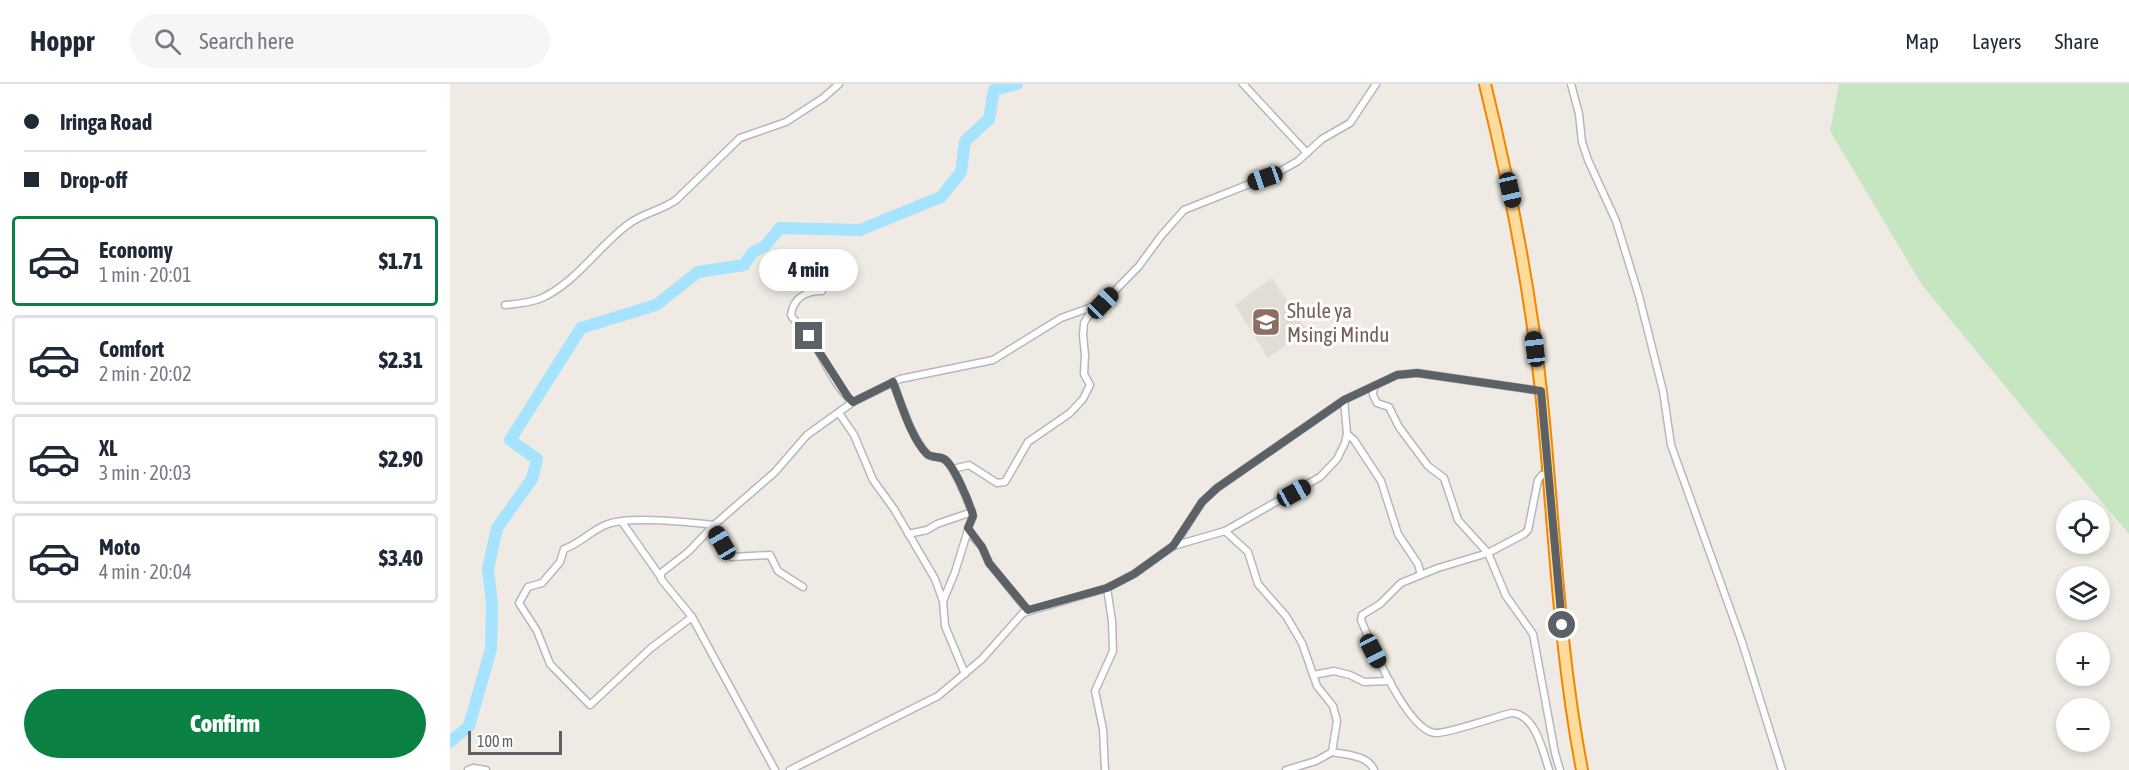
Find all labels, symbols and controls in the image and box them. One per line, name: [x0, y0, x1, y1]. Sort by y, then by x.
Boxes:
search box: [130, 14, 550, 68]
text: Hoppr: [30, 25, 94, 57]
icon: search: [151, 25, 184, 58]
text: Search here: [199, 28, 294, 54]
text: Map: [1905, 29, 1939, 53]
text: Layers: [1972, 29, 2022, 53]
text: Share: [2055, 29, 2099, 53]
text: Iringa Road: [60, 109, 152, 135]
car: [1245, 164, 1285, 192]
text: Drop-off: [60, 167, 127, 193]
car: [1497, 170, 1523, 210]
icon: car: [27, 234, 81, 288]
text: Economy: [99, 237, 173, 263]
text: $1.71: [379, 248, 423, 274]
callout: 4 min: [760, 249, 859, 291]
text: 4 min: [788, 258, 829, 281]
text: 1 min · 20:01: [99, 263, 192, 286]
car: [1084, 284, 1122, 322]
place label: Shule ya Msingi Mindu: [1287, 298, 1389, 346]
school or university icon: Shule ya Msingi Mindu: [1250, 306, 1282, 338]
route end: [795, 322, 822, 349]
car: [1524, 330, 1546, 368]
icon: car: [27, 333, 81, 387]
text: Comfort: [99, 336, 164, 362]
text: $2.31: [379, 347, 423, 373]
text: 2 min · 20:02: [99, 362, 192, 385]
icon: car: [27, 432, 81, 486]
text: XL: [99, 435, 117, 461]
text: $2.90: [379, 446, 423, 472]
text: 3 min · 20:03: [99, 461, 192, 484]
car: [1274, 476, 1314, 510]
map controls: [2056, 500, 2110, 752]
button: locate: [2056, 500, 2110, 554]
car: [705, 523, 739, 563]
icon: car: [27, 531, 81, 585]
text: Moto: [99, 534, 141, 560]
text: $3.40: [379, 545, 423, 571]
text: 4 min · 20:04: [99, 560, 192, 583]
button: layers: [2056, 566, 2110, 620]
route start: [1548, 611, 1575, 638]
car: [1357, 631, 1389, 671]
button: +: [2056, 632, 2110, 686]
button: Confirm: [24, 689, 426, 758]
button: −: [2056, 698, 2110, 752]
scale bar: [468, 728, 562, 756]
text: 100 m: [477, 732, 513, 750]

